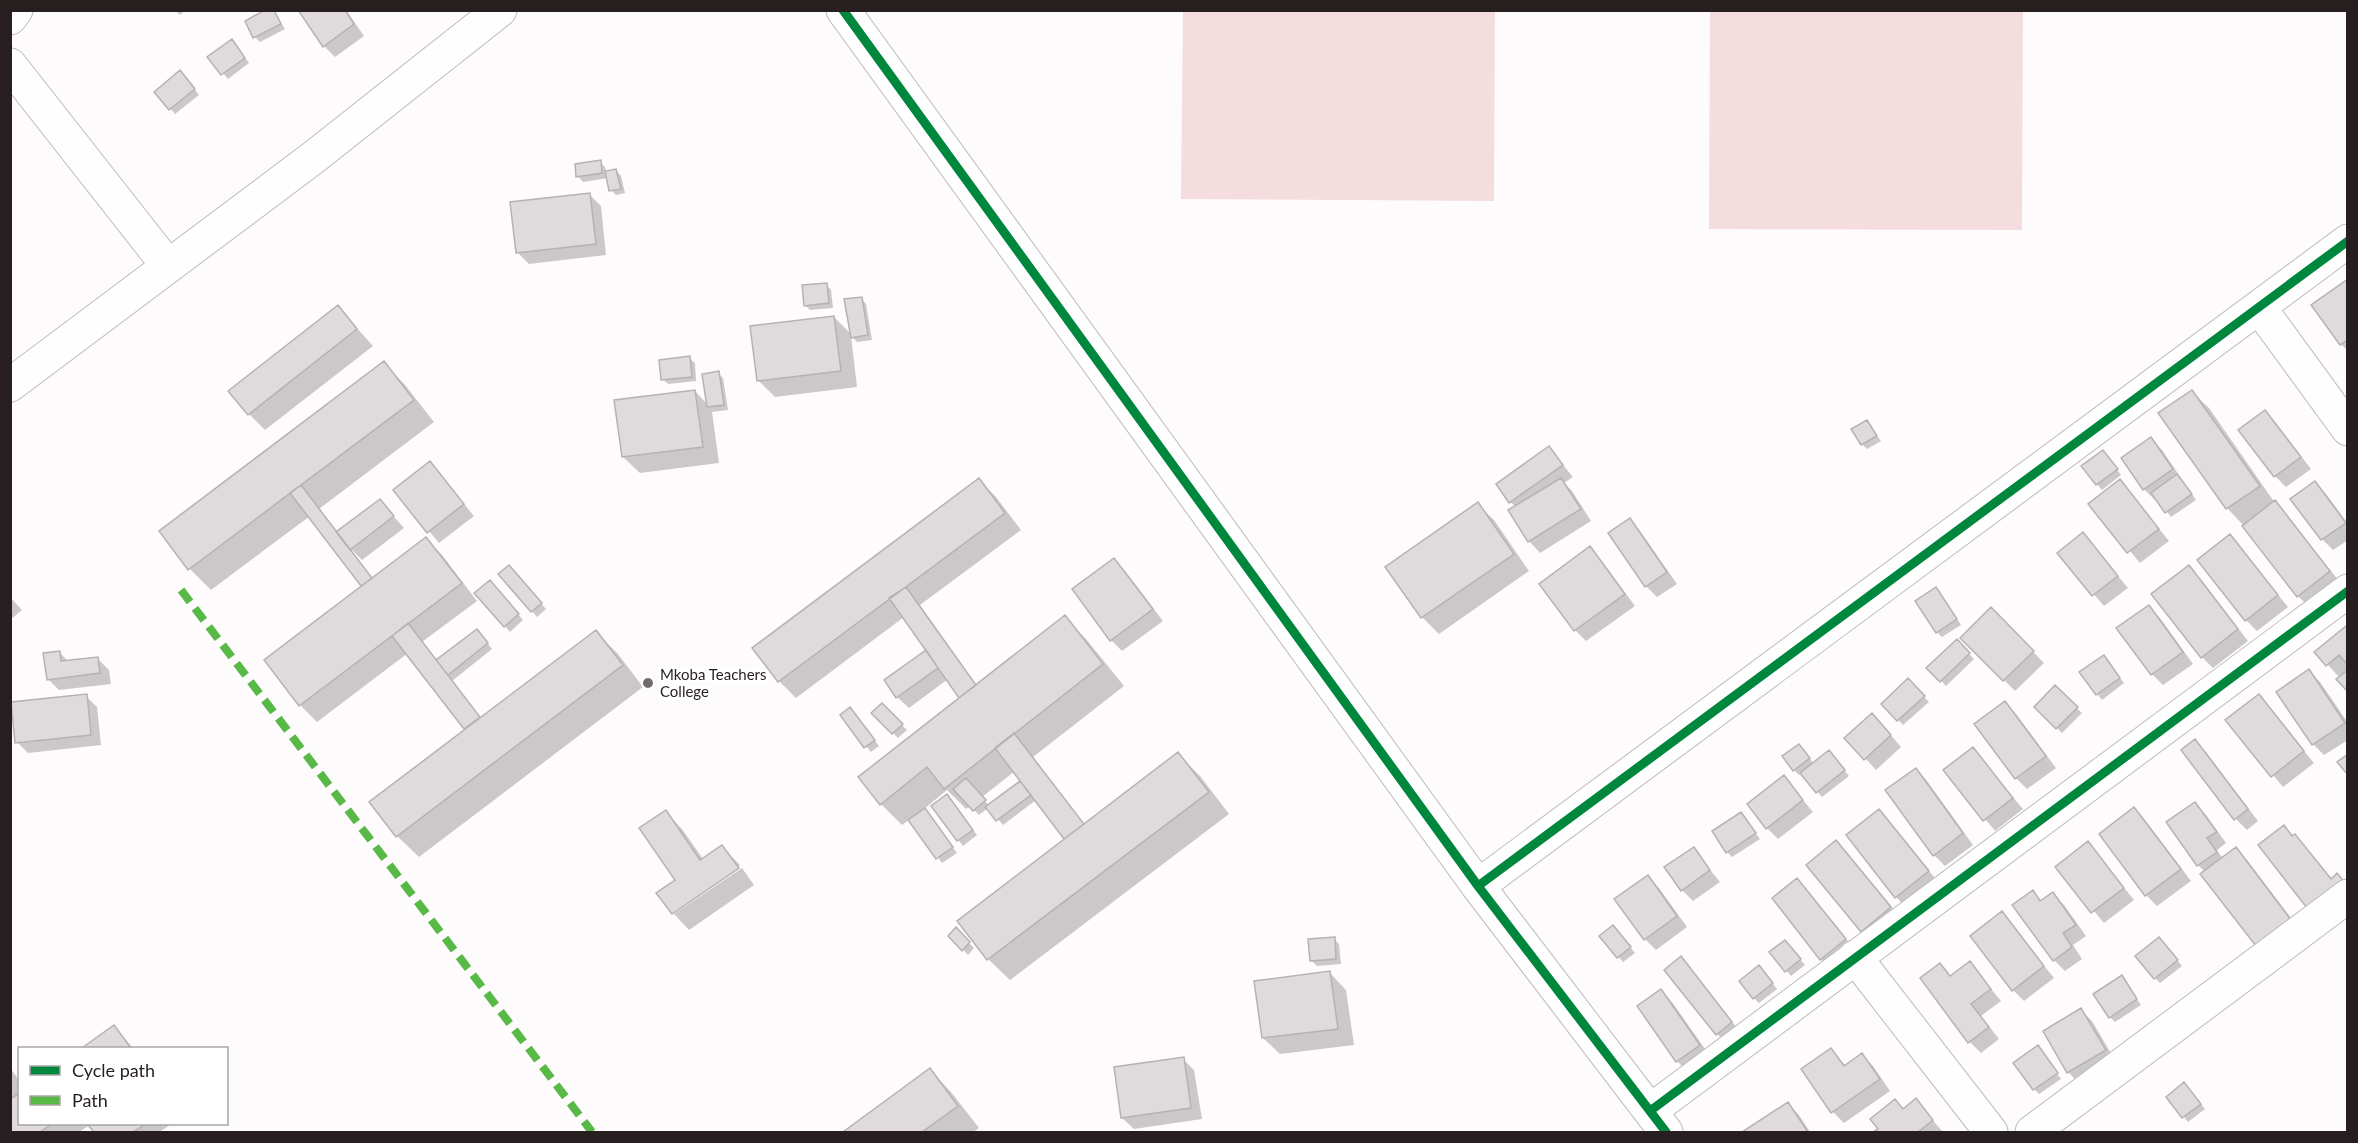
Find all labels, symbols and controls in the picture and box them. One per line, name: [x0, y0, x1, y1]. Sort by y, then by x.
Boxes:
place label: Mkoba Teachers College: [660, 665, 767, 700]
marker: Mkoba Teachers College: [641, 676, 655, 690]
legend: [18, 1047, 228, 1125]
text: Cycle path: [72, 1059, 155, 1081]
text: Path: [72, 1089, 108, 1111]

